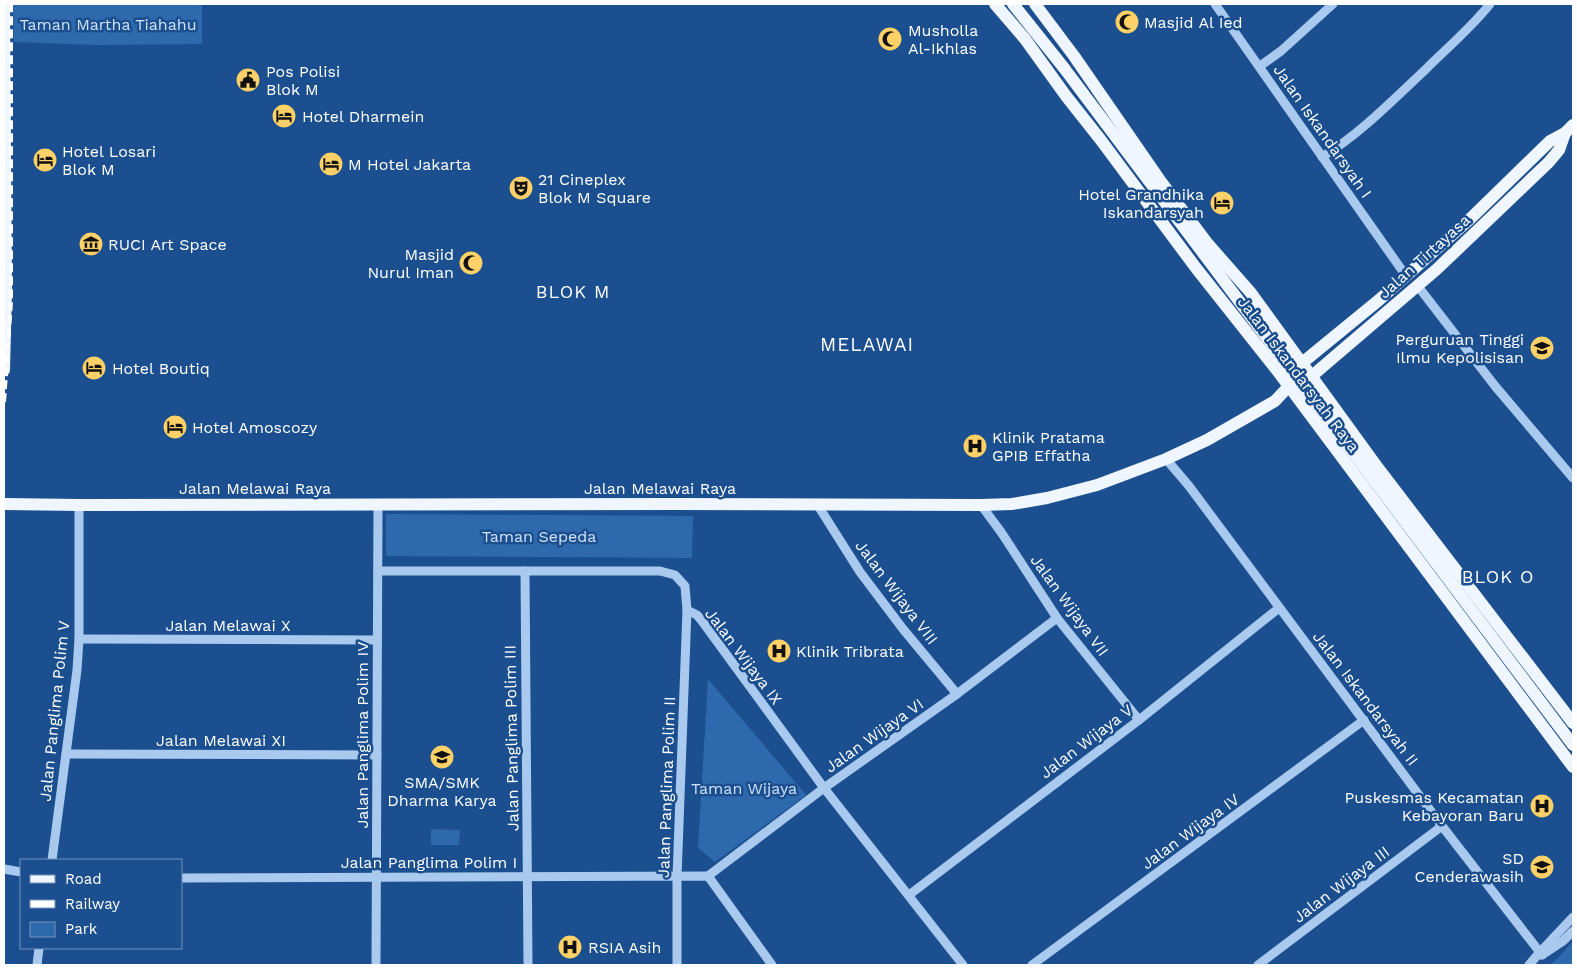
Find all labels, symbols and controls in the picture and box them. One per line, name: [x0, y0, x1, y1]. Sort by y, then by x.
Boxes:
mosque icon: Masjid Al Ied: [1114, 9, 1140, 35]
place label: Masjid Al Ied: [1144, 13, 1243, 32]
park label: Taman Martha Tiahahu: [19, 15, 197, 34]
place label: Musholla Al-Ikhlas: [908, 21, 978, 58]
mosque icon: Musholla Al-Ikhlas: [877, 26, 903, 52]
street label: Jalan Iskandarsyah I: [1269, 61, 1376, 202]
place label: Pos Polisi Blok M: [266, 62, 340, 99]
public building icon: Pos Polisi Blok M: [235, 67, 261, 93]
hotel icon: Hotel Dharmein: [271, 103, 297, 129]
place label: Hotel Dharmein: [302, 107, 424, 126]
place label: Hotel Losari Blok M: [62, 142, 156, 179]
hotel icon: Hotel Losari Blok M: [32, 147, 58, 173]
hotel icon: M Hotel Jakarta: [318, 151, 344, 177]
place label: M Hotel Jakarta: [348, 155, 471, 174]
place label: 21 Cineplex Blok M Square: [538, 170, 651, 207]
theatre icon: 21 Cineplex Blok M Square: [508, 175, 534, 201]
place label: Hotel Grandhika Iskandarsyah: [1078, 185, 1204, 222]
hotel icon: Hotel Grandhika Iskandarsyah: [1209, 190, 1235, 216]
street label: Jalan Tirtayasa: [1375, 210, 1474, 302]
museum icon: RUCI Art Space: [78, 231, 104, 257]
place label: RUCI Art Space: [108, 235, 227, 254]
place label: Masjid Nurul Iman: [367, 245, 454, 282]
mosque icon: Masjid Nurul Iman: [458, 250, 484, 276]
district label: BLOK M: [536, 281, 610, 302]
street label: Jalan Iskandarsyah Raya: [1234, 293, 1363, 456]
place label: Perguruan Tinggi Ilmu Kepolisisan: [1395, 330, 1524, 367]
district label: MELAWAI: [820, 333, 914, 356]
school or university icon: Perguruan Tinggi Ilmu Kepolisisan: [1529, 335, 1555, 361]
hotel icon: Hotel Boutiq: [81, 355, 107, 381]
place label: Hotel Boutiq: [112, 359, 210, 378]
hotel icon: Hotel Amoscozy: [162, 414, 188, 440]
place label: Hotel Amoscozy: [192, 418, 318, 437]
place label: Klinik Pratama GPIB Effatha: [992, 428, 1105, 465]
hospital icon: Klinik Pratama GPIB Effatha: [962, 433, 988, 459]
street label: Jalan Melawai Raya: [179, 479, 331, 498]
street label: Jalan Melawai Raya: [584, 479, 736, 498]
park label: Taman Sepeda: [482, 527, 596, 546]
street label: Jalan Wijaya VIII: [851, 536, 942, 648]
street label: Jalan Wijaya VII: [1026, 551, 1113, 660]
district label: BLOK O: [1462, 566, 1534, 587]
street label: Jalan Wijaya IX: [701, 604, 786, 709]
street label: Jalan Melawai X: [165, 616, 291, 635]
street label: Jalan Panglima Polim V: [36, 620, 73, 802]
street label: Jalan Iskandarsyah II: [1309, 627, 1422, 769]
hospital icon: Klinik Tribrata: [766, 638, 792, 664]
street label: Jalan Panglima Polim IV: [353, 641, 372, 829]
place label: Klinik Tribrata: [796, 642, 904, 661]
street label: Jalan Panglima Polim III: [500, 645, 523, 831]
street label: Jalan Wijaya VI: [821, 694, 927, 776]
street label: Jalan Panglima Polim II: [654, 696, 679, 878]
street label: Jalan Wijaya V: [1036, 700, 1136, 782]
street label: Jalan Melawai XI: [156, 731, 286, 750]
school or university icon: SMA/SMK Dharma Karya: [429, 744, 455, 770]
place label: SMA/SMK Dharma Karya: [387, 773, 497, 810]
park label: Taman Wijaya: [691, 779, 797, 798]
place label: Puskesmas Kecamatan Kebayoran Baru: [1345, 788, 1524, 825]
street label: Jalan Wijaya IV: [1138, 789, 1243, 873]
hospital icon: Puskesmas Kecamatan Kebayoran Baru: [1529, 793, 1555, 819]
street label: Jalan Wijaya III: [1289, 842, 1393, 927]
place label: SD Cenderawasih: [1415, 849, 1524, 886]
street label: Jalan Panglima Polim I: [341, 853, 517, 872]
school or university icon: SD Cenderawasih: [1529, 854, 1555, 880]
legend: [20, 859, 182, 949]
text: Road: [65, 870, 102, 888]
text: Railway: [65, 895, 120, 913]
text: Park: [65, 920, 98, 938]
hospital icon: RSIA Asih: [557, 934, 583, 960]
place label: RSIA Asih: [588, 938, 661, 957]

